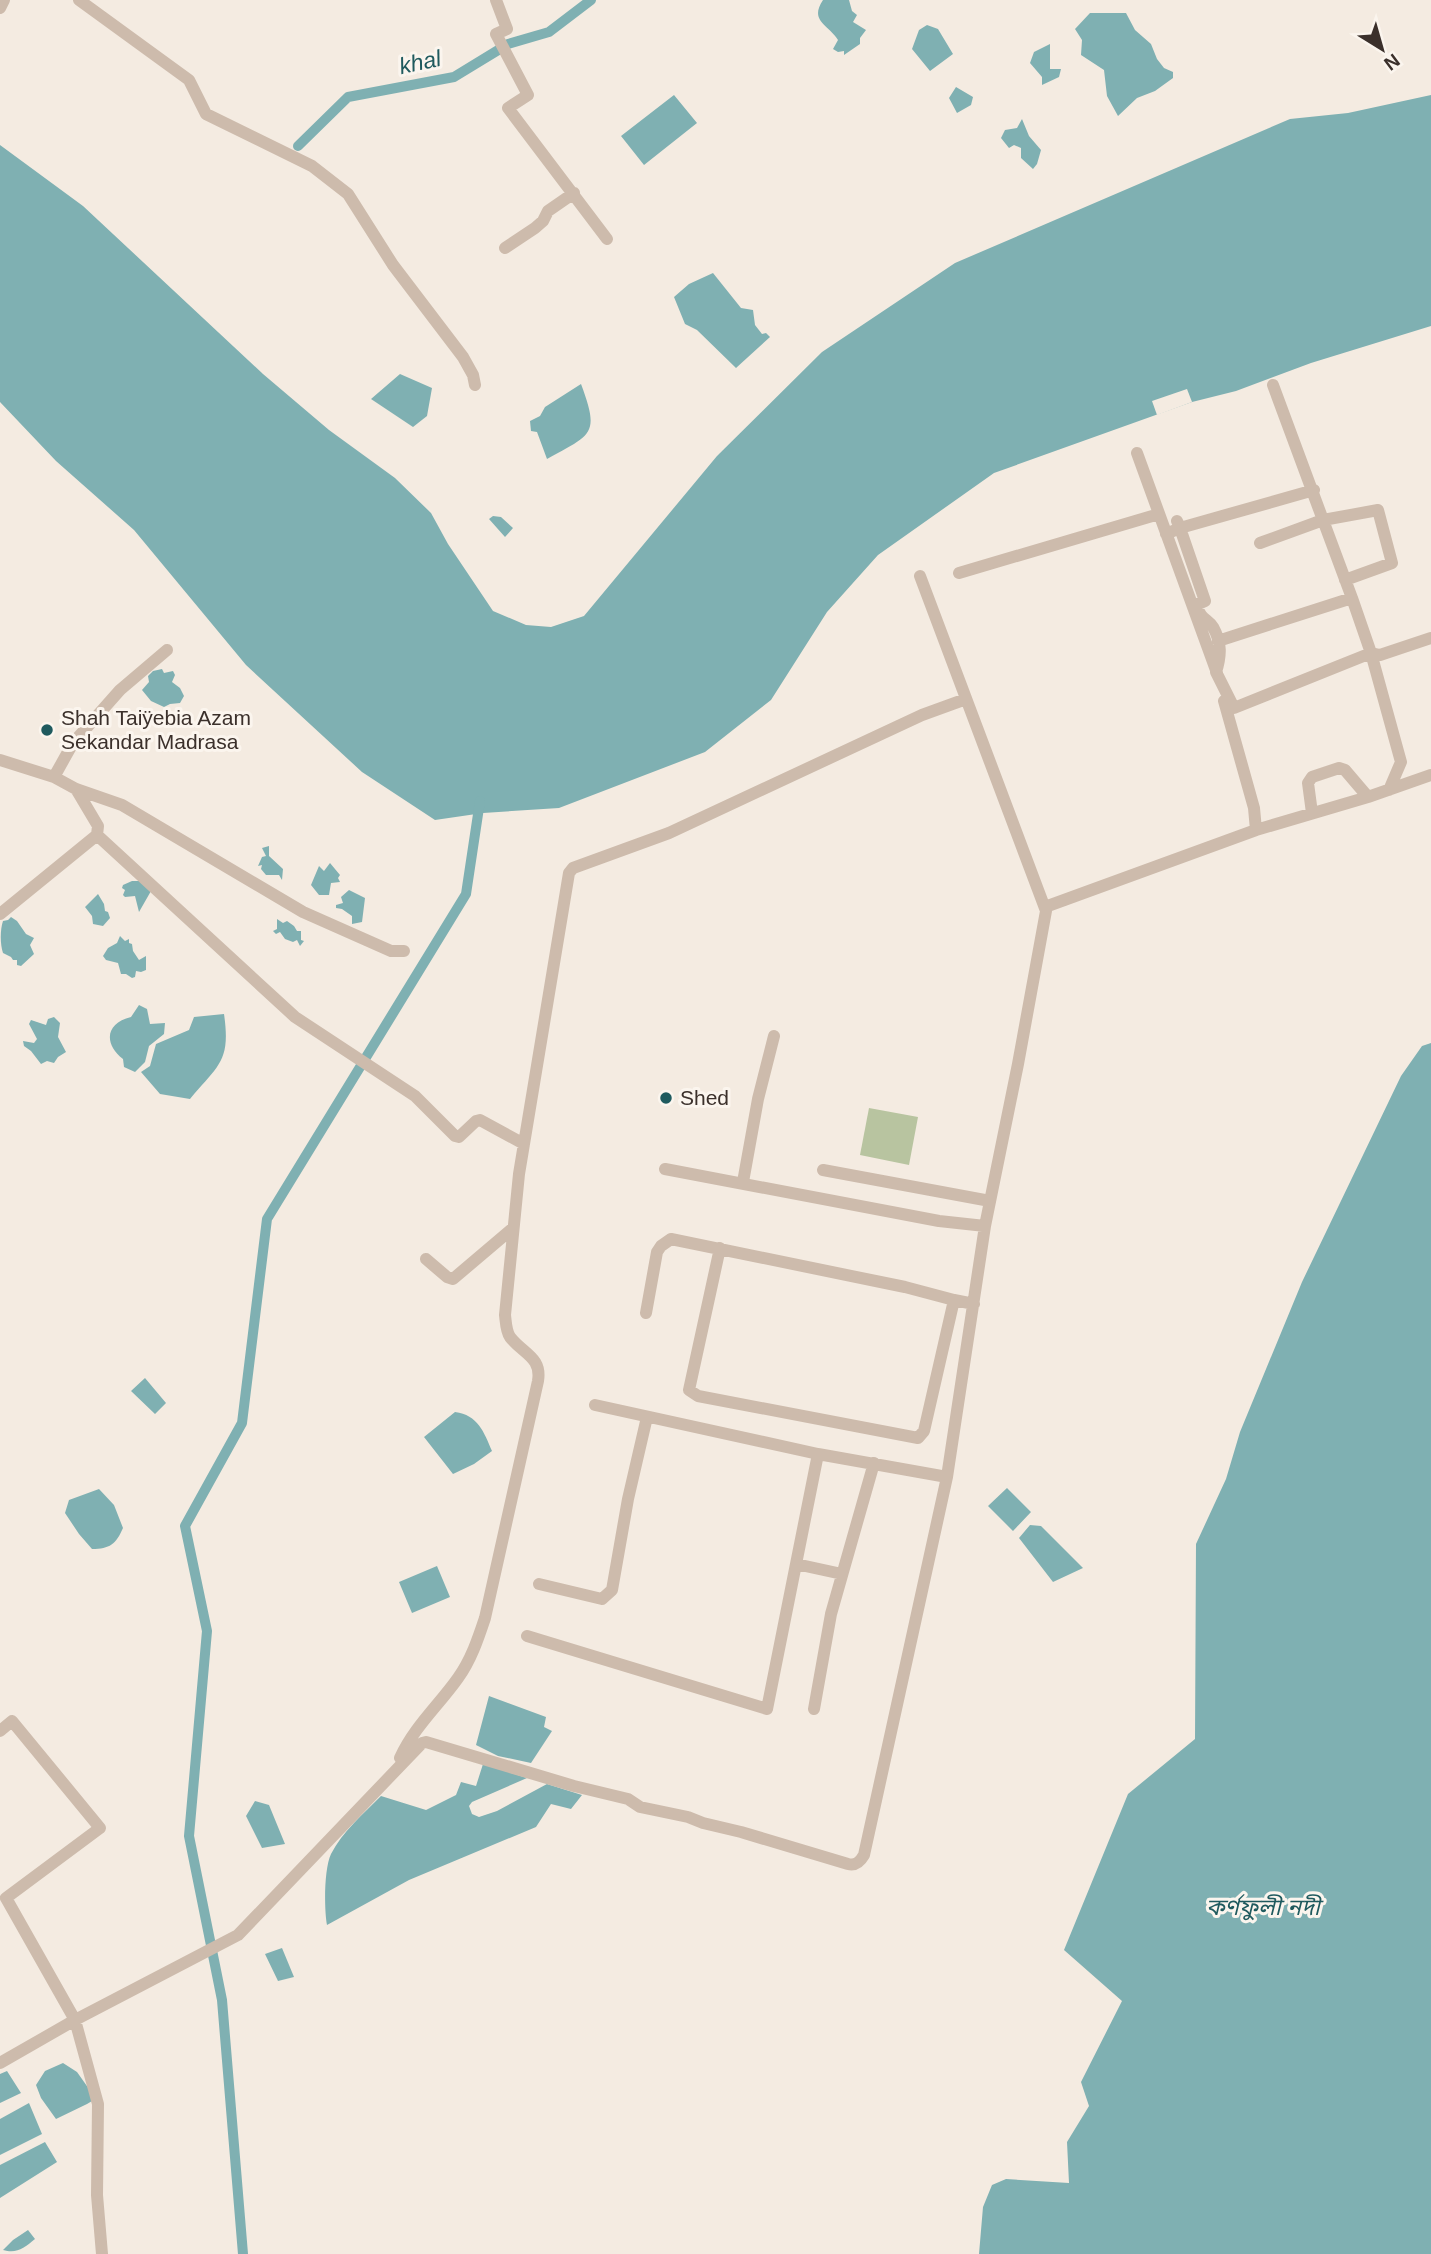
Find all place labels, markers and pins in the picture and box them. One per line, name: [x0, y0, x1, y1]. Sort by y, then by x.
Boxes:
place label: Shah Taiÿebia Azam Sekandar Madrasa: [61, 706, 251, 753]
marker: Shah Taiÿebia Azam Sekandar Madrasa: [39, 722, 55, 738]
place label: Shed: [680, 1086, 729, 1109]
marker: Shed: [658, 1090, 674, 1106]

